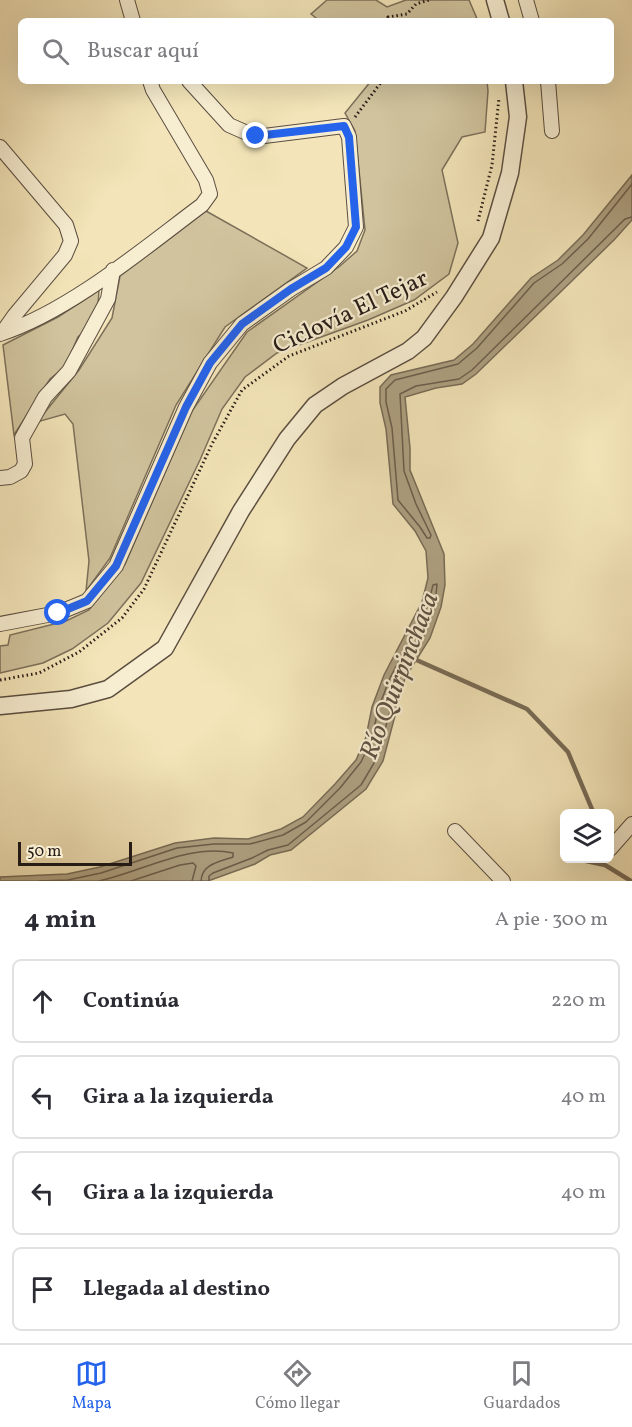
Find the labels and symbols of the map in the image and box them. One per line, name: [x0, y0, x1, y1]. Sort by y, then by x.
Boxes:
route end: [242, 122, 268, 148]
street label: Ciclovía El Tejar: [268, 262, 434, 364]
water label: Río Quirpinchaca: [352, 587, 448, 765]
route start: [44, 599, 70, 625]
scale bar: [18, 839, 132, 866]

